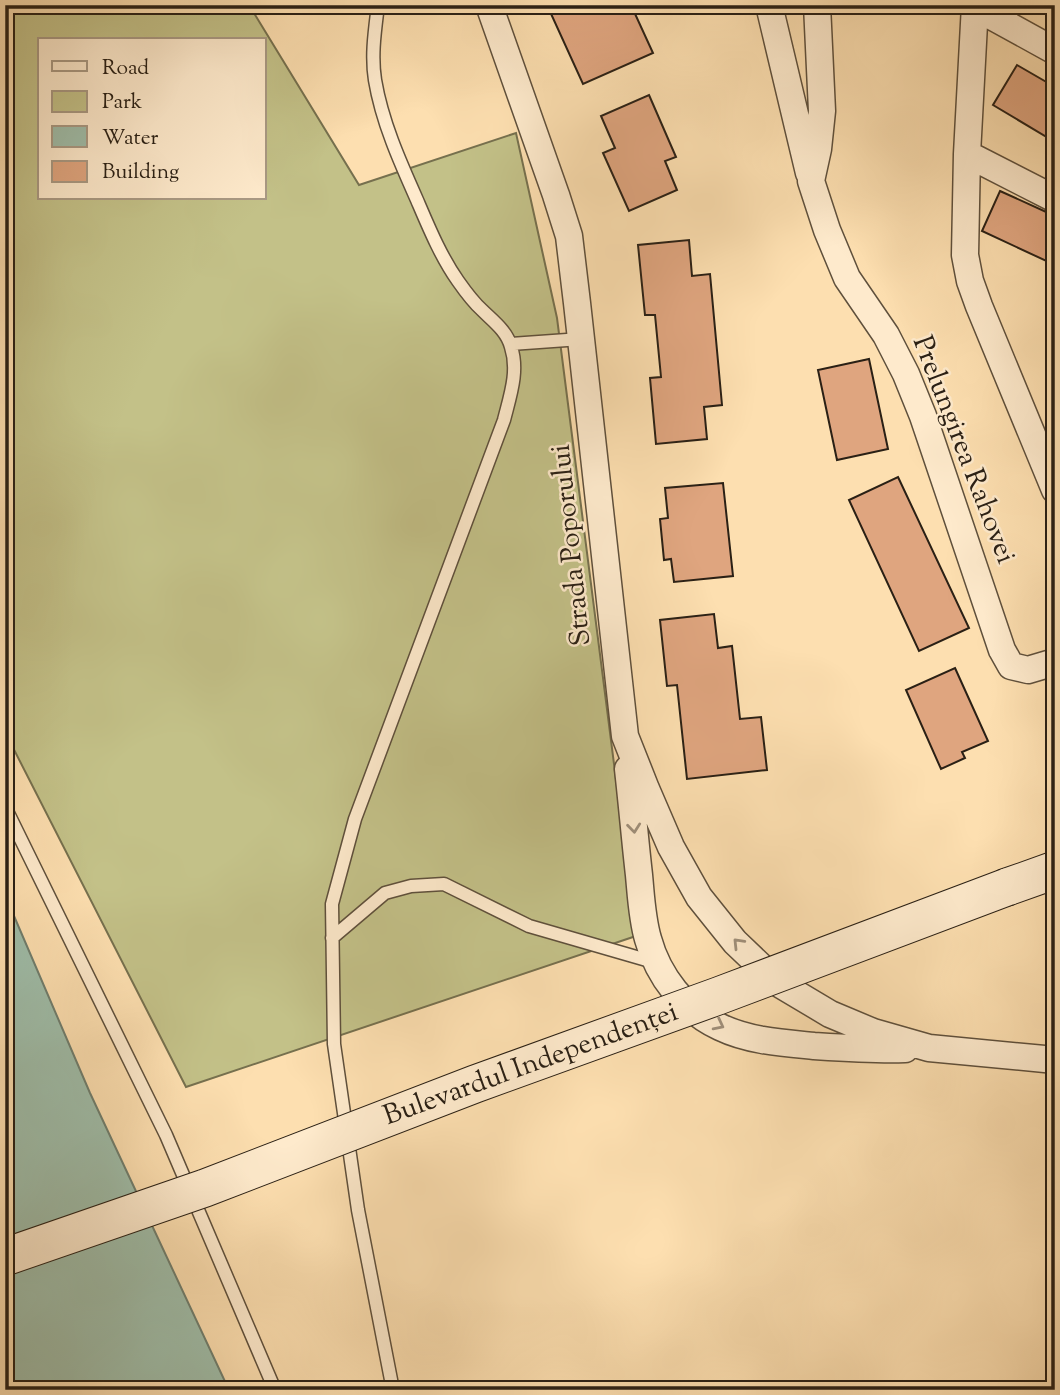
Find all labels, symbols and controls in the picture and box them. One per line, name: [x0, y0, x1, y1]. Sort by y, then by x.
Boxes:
legend: [38, 38, 266, 200]
text: Road: [102, 54, 149, 84]
text: Park: [102, 88, 143, 118]
text: Water: [102, 124, 159, 154]
text: Building: [102, 158, 179, 188]
street label: Prelungirea Rahovei: [901, 330, 1025, 570]
street label: Strada Poporului: [542, 442, 602, 648]
one-way arrow: [627, 822, 642, 834]
one-way arrow: [733, 938, 746, 951]
street label: Bulevardul Independenței: [378, 993, 684, 1137]
one-way arrow: [712, 1017, 724, 1031]

